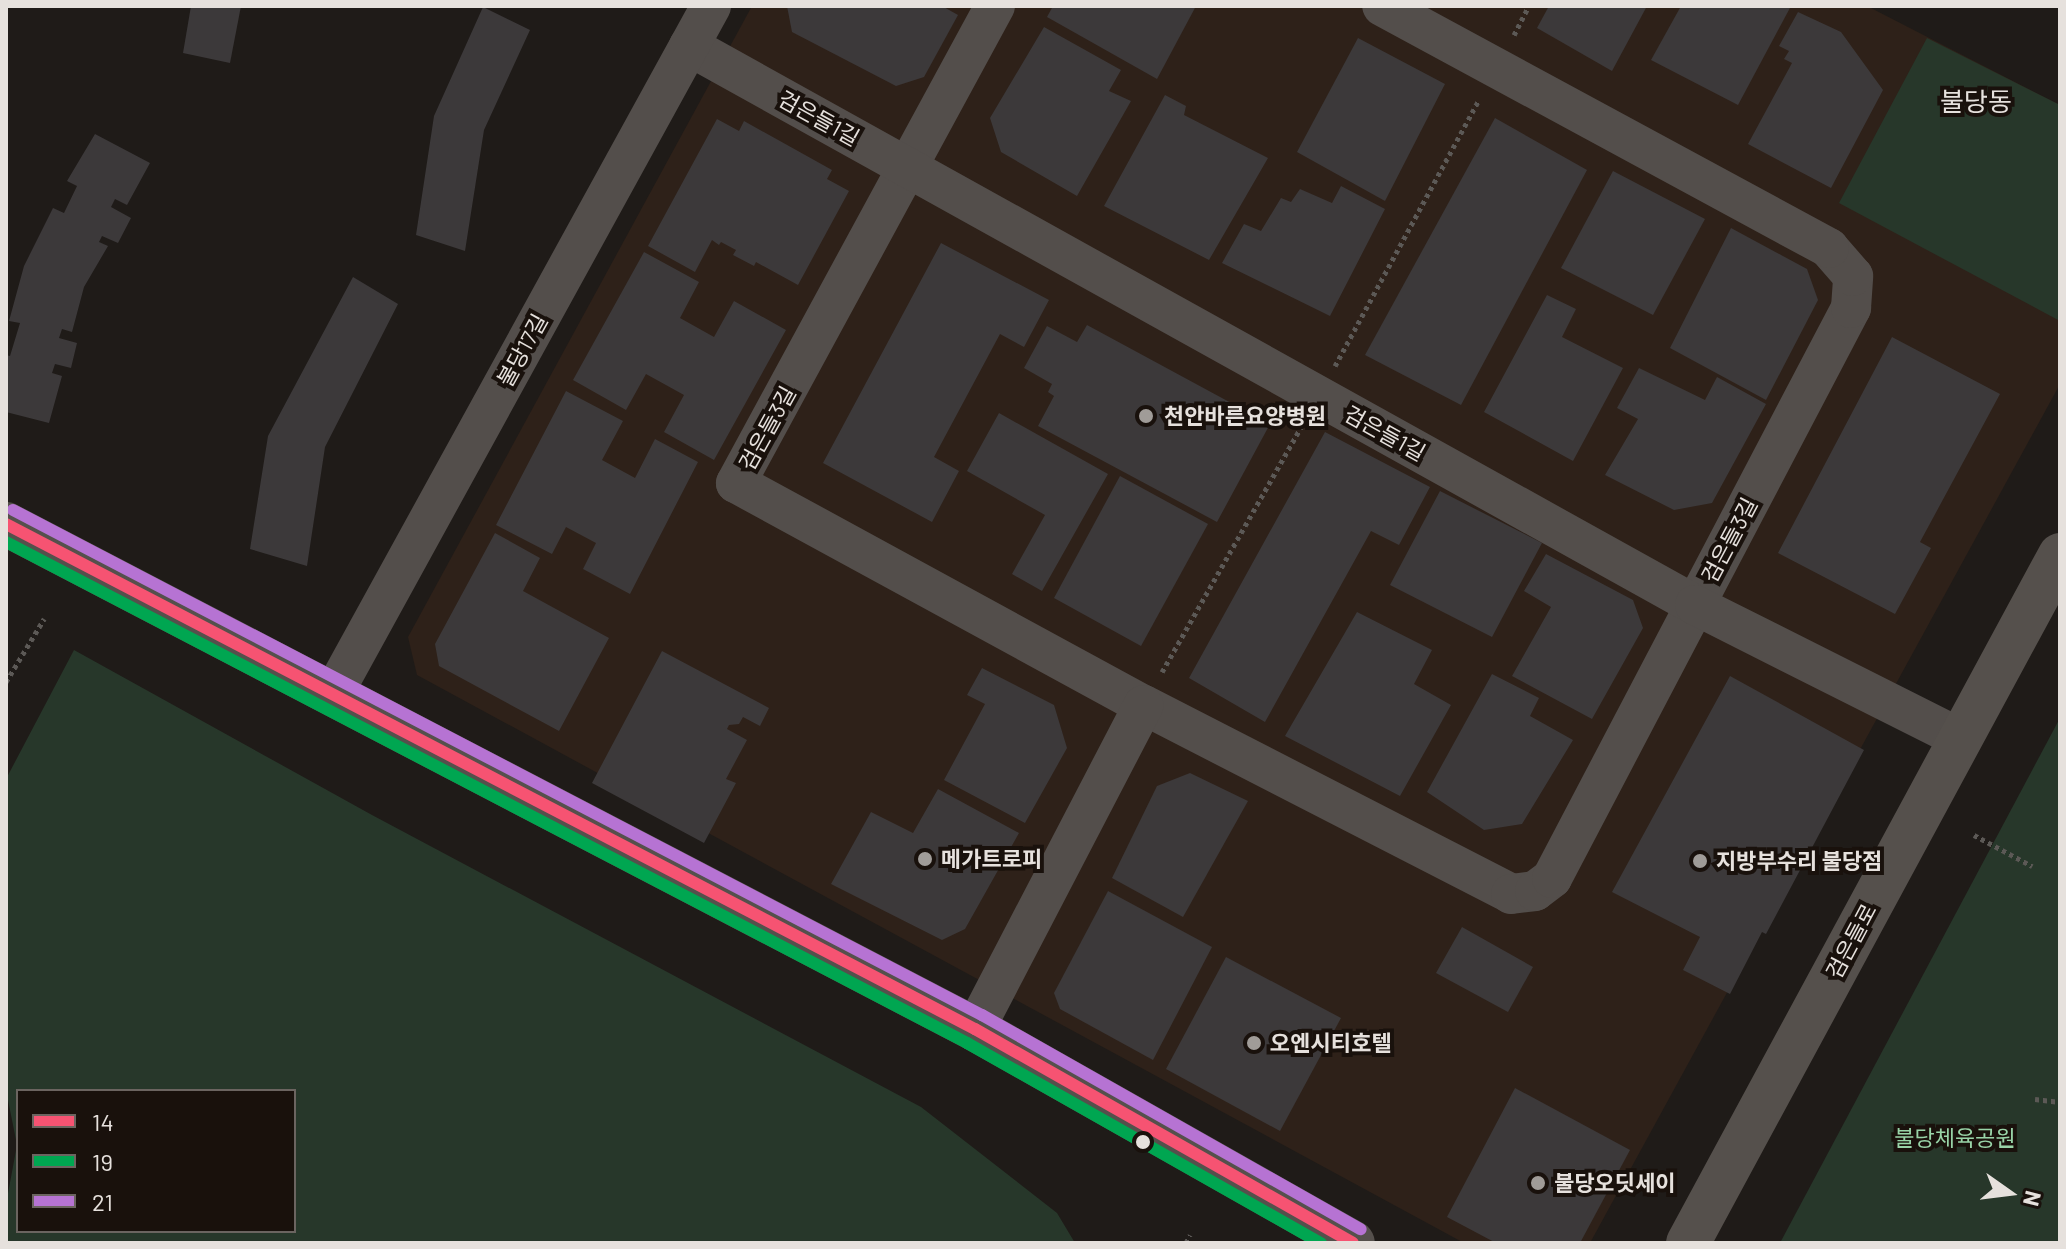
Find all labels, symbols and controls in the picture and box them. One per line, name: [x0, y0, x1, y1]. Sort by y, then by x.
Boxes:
street label: 검은들1길: [774, 85, 864, 151]
district label: 불당동: [1940, 85, 2012, 117]
street label: 불당17길: [491, 309, 553, 391]
street label: 검은들3길: [733, 381, 801, 475]
street label: 검은들1길: [1340, 400, 1430, 466]
place label: 천안바른요양병원: [1164, 403, 1326, 429]
marker: 천안바른요양병원: [1135, 405, 1157, 427]
street label: 검은들3길: [1696, 493, 1762, 587]
place label: 메가트로피: [941, 846, 1042, 872]
place label: 지방부수리 불당점: [1716, 848, 1882, 874]
marker: 메가트로피: [916, 850, 934, 868]
marker: 지방부수리 불당점: [1691, 852, 1709, 870]
street label: 검은들로: [1820, 899, 1882, 983]
place label: 오엔시티호텔: [1270, 1030, 1391, 1056]
marker: 오엔시티호텔: [1245, 1034, 1263, 1052]
legend: [16, 1089, 296, 1233]
text: 14: [92, 1107, 114, 1136]
park label: 불당체육공원: [1894, 1125, 2016, 1151]
unlabelled marker: [1135, 1134, 1151, 1150]
text: 19: [92, 1147, 113, 1176]
north arrow: [1970, 1153, 2050, 1233]
place label: 불당오딧세이: [1554, 1170, 1675, 1196]
marker: 불당오딧세이: [1529, 1174, 1547, 1192]
text: 21: [92, 1187, 113, 1216]
text: N: [2019, 1189, 2048, 1209]

